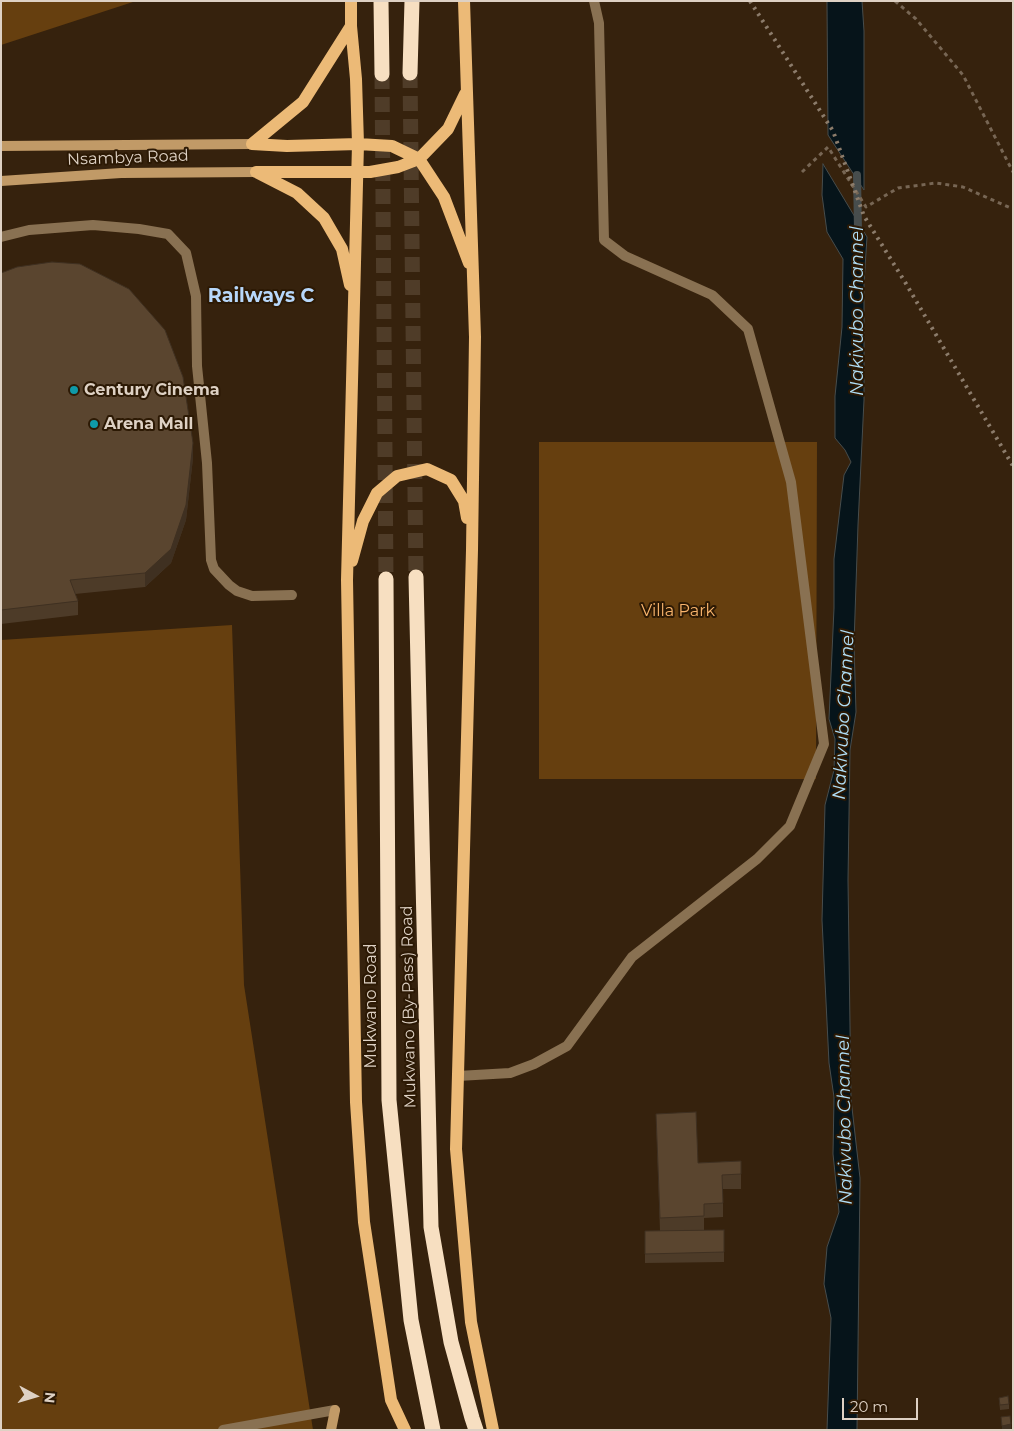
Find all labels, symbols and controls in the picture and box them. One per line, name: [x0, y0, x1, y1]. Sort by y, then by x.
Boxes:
street label: Nsambya Road: [67, 146, 189, 170]
water label: Nakivubo Channel: [847, 226, 869, 396]
district label: Railways C: [208, 285, 314, 307]
place label: Century Cinema: [84, 380, 220, 400]
marker: Century Cinema: [68, 384, 80, 396]
place label: Arena Mall: [104, 414, 193, 434]
marker: Arena Mall: [88, 418, 100, 430]
park label: Villa Park: [641, 601, 715, 621]
water label: Nakivubo Channel: [829, 630, 859, 800]
street label: Mukwano (By-Pass) Road: [398, 905, 420, 1109]
street label: Mukwano Road: [361, 943, 381, 1069]
water label: Nakivubo Channel: [833, 1035, 857, 1205]
north arrow: [10, 1371, 60, 1421]
scale bar: [844, 1388, 920, 1420]
text: N: [40, 1391, 59, 1404]
text: 20 m: [850, 1397, 888, 1416]

